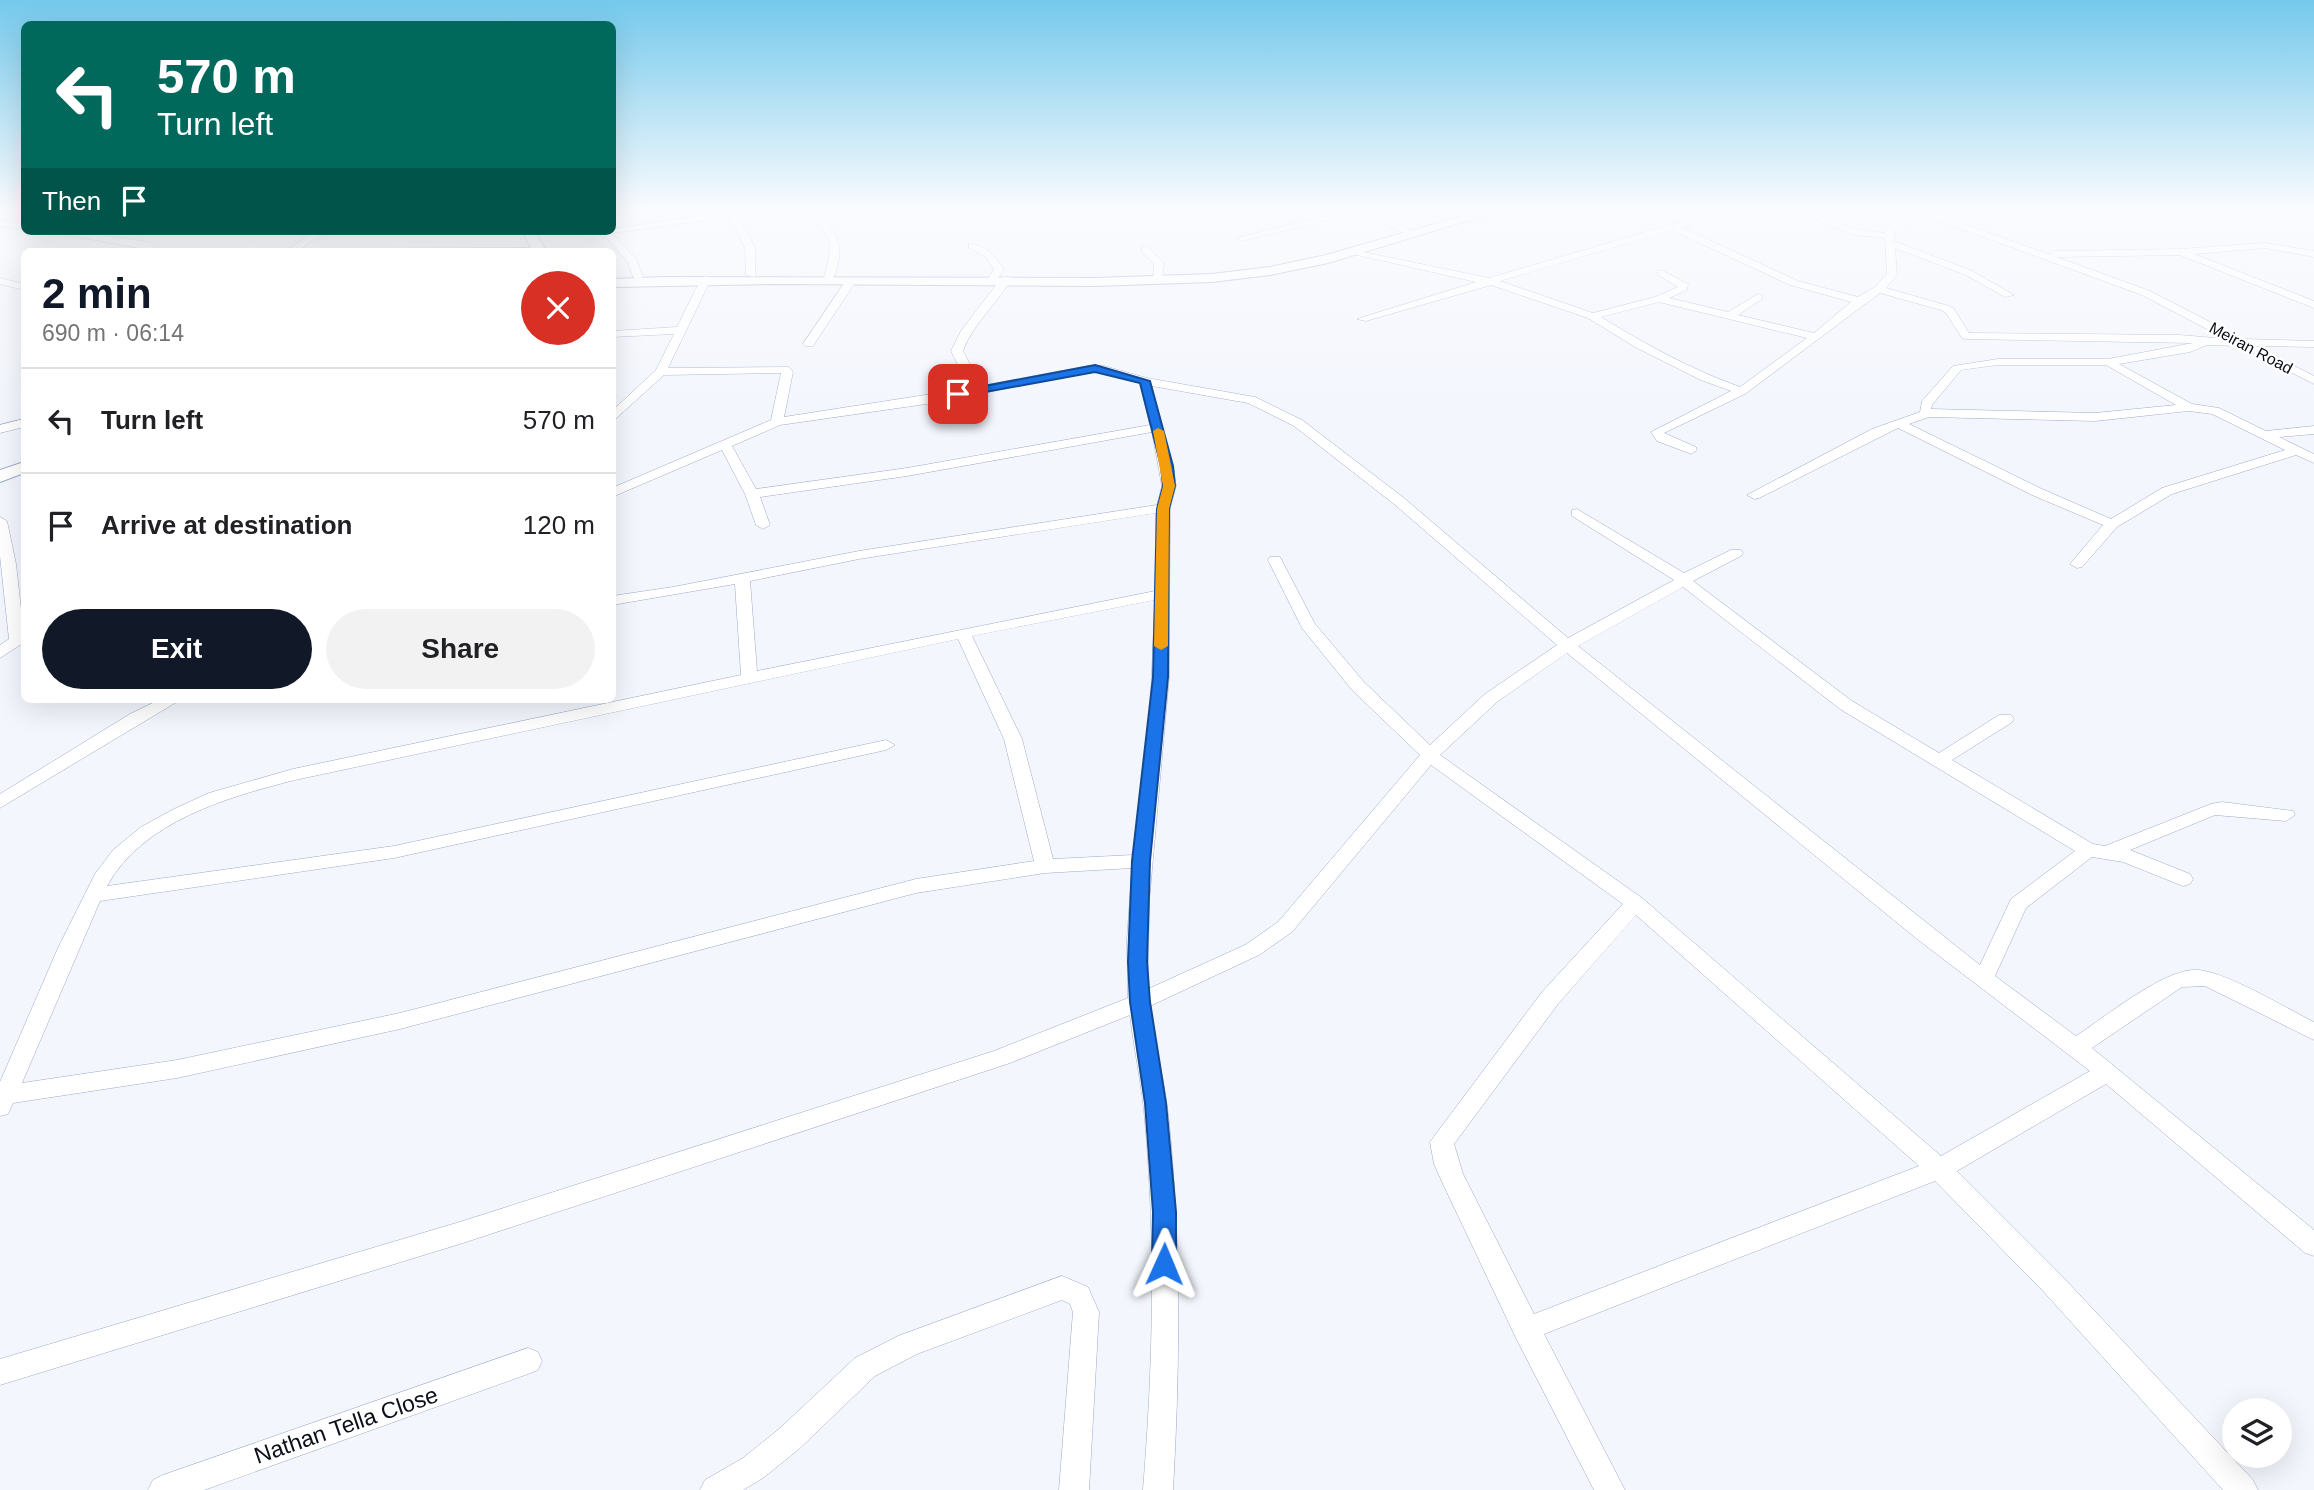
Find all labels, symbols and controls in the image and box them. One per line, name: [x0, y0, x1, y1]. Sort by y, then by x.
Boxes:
icon: left: [42, 49, 133, 140]
text: 570 m: [157, 49, 296, 103]
text: Turn left: [157, 106, 273, 142]
icon: arrive: [115, 182, 153, 220]
text: Then: [42, 186, 101, 216]
text: 2 min: [42, 270, 152, 317]
button: close: [521, 271, 595, 345]
street label: Meiran Road: [2207, 319, 2295, 377]
text: 690 m · 06:14: [42, 320, 184, 346]
pin: [928, 364, 988, 424]
icon: arrive: [939, 375, 977, 413]
icon: left: [42, 402, 80, 440]
text: Turn left: [101, 405, 203, 435]
text: 570 m: [523, 405, 595, 435]
icon: arrive: [42, 507, 80, 545]
text: Arrive at destination: [101, 510, 352, 540]
text: 120 m: [523, 510, 595, 540]
button: Exit: [42, 609, 312, 689]
button: Share: [326, 609, 595, 689]
position arrow: [1127, 1227, 1201, 1301]
street label: Nathan Tella Close: [251, 1381, 441, 1469]
map controls: [2222, 1398, 2292, 1468]
button: layers: [2222, 1398, 2292, 1468]

